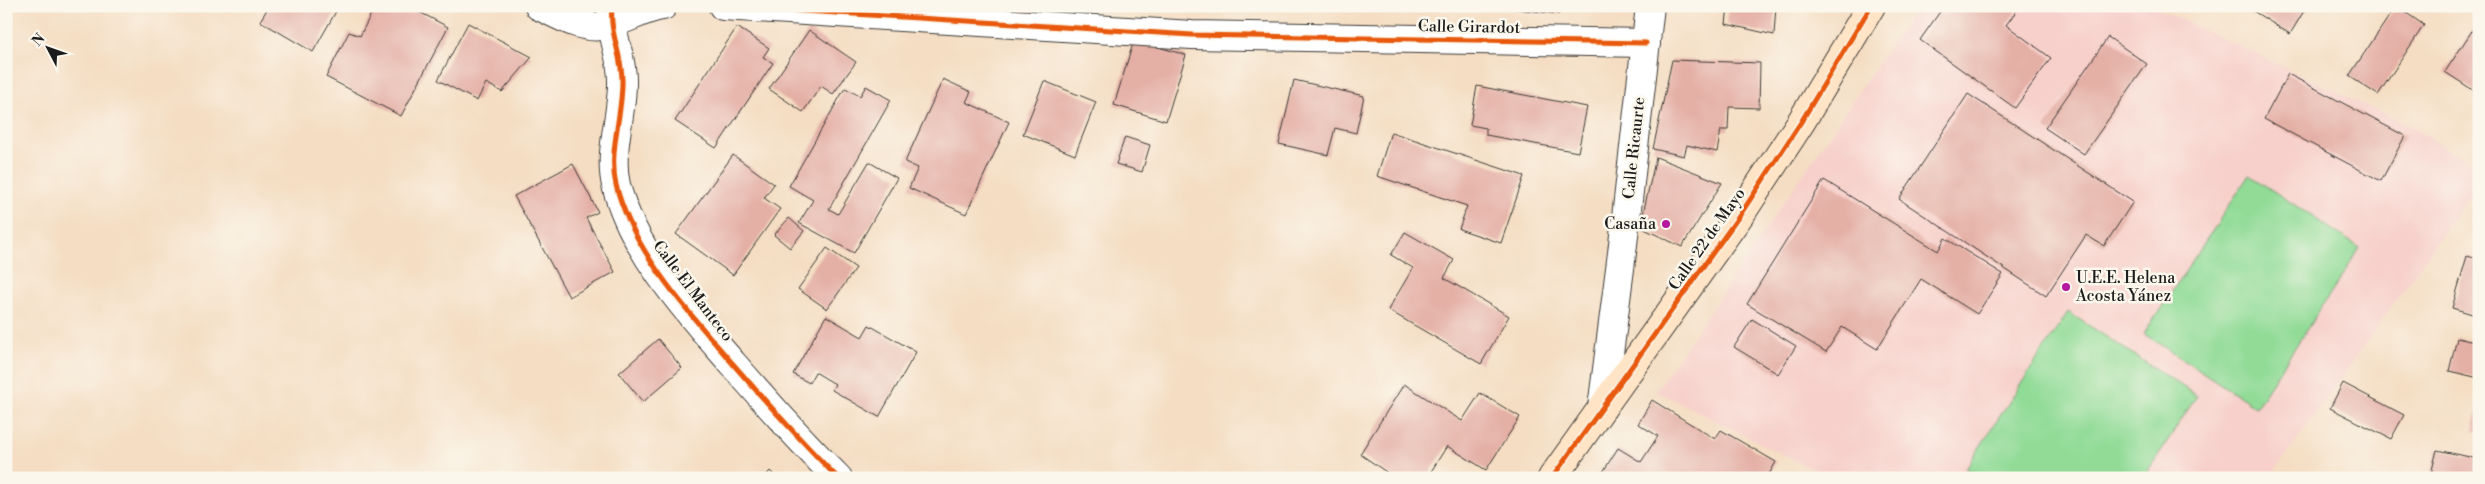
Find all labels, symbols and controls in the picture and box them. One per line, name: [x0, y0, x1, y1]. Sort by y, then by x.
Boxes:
street label: Calle Girardot: [1418, 16, 1521, 38]
north arrow: [22, 22, 72, 72]
text: N: [29, 30, 49, 50]
street label: Calle Ricaurte: [1619, 96, 1649, 200]
street label: Calle 22 de Mayo: [1664, 184, 1750, 294]
place label: Casaña: [1604, 214, 1657, 234]
marker: Casaña: [1660, 218, 1672, 230]
street label: Calle El Manteco: [648, 236, 738, 346]
place label: U.E.E. Helena Acosta Yánez: [2075, 268, 2176, 306]
marker: U.E.E. Helena Acosta Yánez: [2060, 281, 2072, 293]

